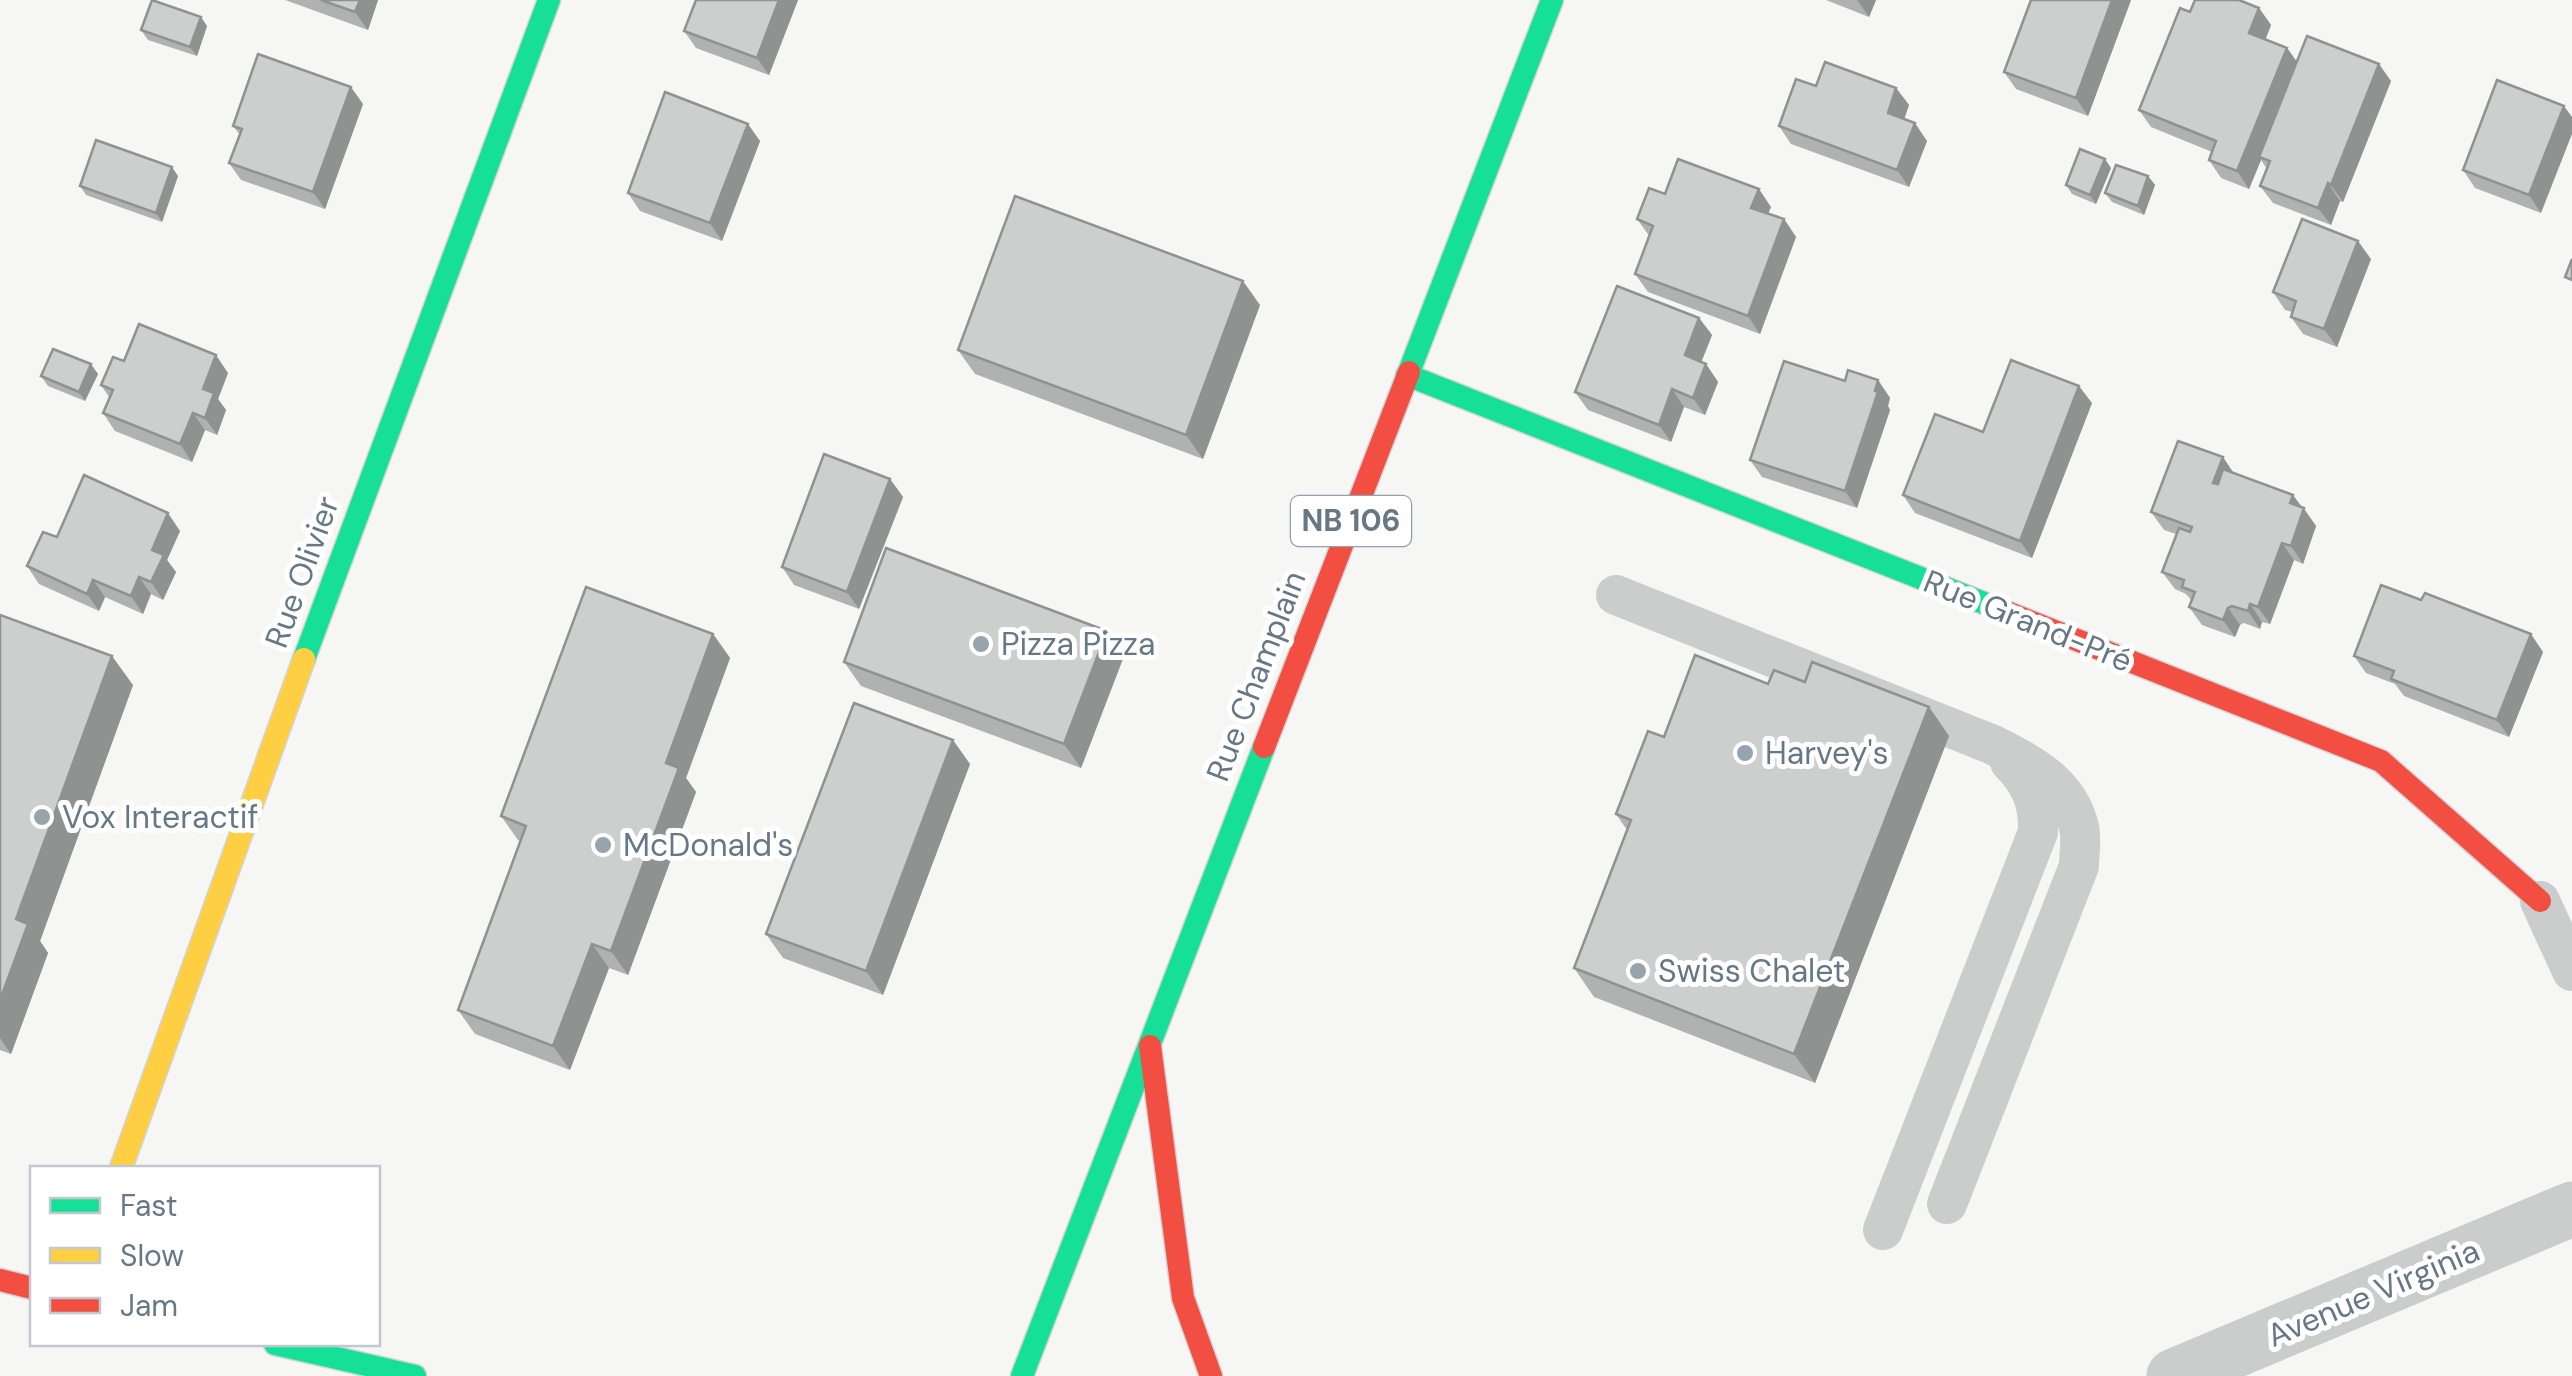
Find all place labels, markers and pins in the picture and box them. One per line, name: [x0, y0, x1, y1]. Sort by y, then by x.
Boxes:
place label: Pizza Pizza: [1001, 623, 1155, 665]
marker: Pizza Pizza: [970, 633, 992, 655]
place label: Harvey's: [1765, 732, 1889, 774]
marker: Harvey's: [1734, 742, 1756, 764]
place label: Vox Interactif: [62, 796, 258, 838]
marker: Vox Interactif: [31, 806, 53, 828]
place label: McDonald's: [623, 824, 793, 866]
marker: McDonald's: [592, 834, 614, 856]
place label: Swiss Chalet: [1658, 950, 1845, 992]
marker: Swiss Chalet: [1627, 960, 1649, 982]

